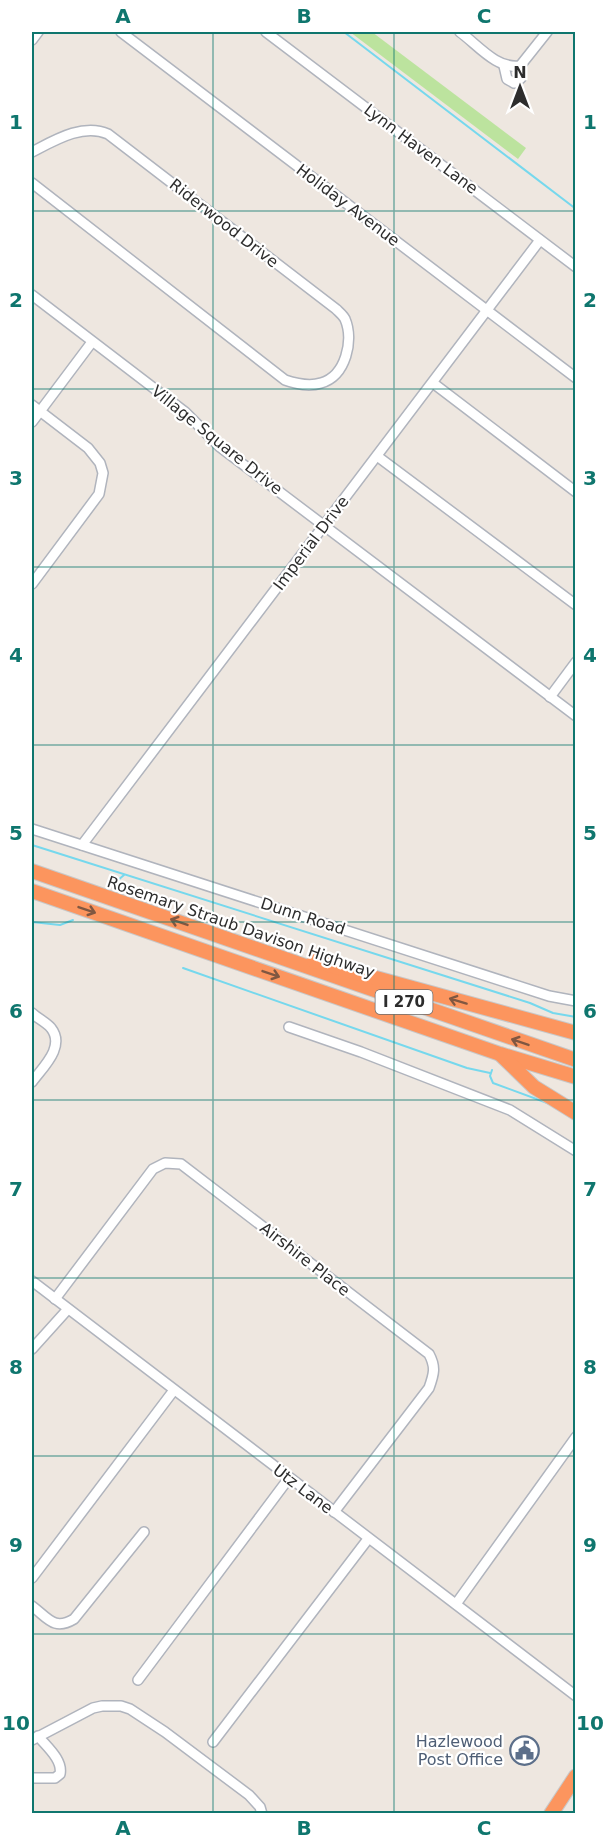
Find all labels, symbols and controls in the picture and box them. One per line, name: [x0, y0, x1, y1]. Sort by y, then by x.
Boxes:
text: A: [115, 4, 131, 28]
text: B: [296, 4, 312, 28]
text: C: [477, 4, 491, 28]
north arrow: [490, 57, 550, 117]
text: N: [513, 63, 527, 82]
street label: Lynn Haven Lane: [360, 100, 482, 198]
text: 1: [9, 110, 23, 134]
text: 1: [583, 110, 597, 134]
street label: Holiday Avenue: [292, 160, 404, 250]
street label: Riderwood Drive: [166, 175, 282, 271]
text: 2: [9, 288, 23, 312]
text: 2: [583, 288, 597, 312]
street label: Village Square Drive: [148, 381, 286, 499]
text: 3: [9, 466, 23, 490]
text: 3: [583, 466, 597, 490]
street label: Imperial Drive: [269, 492, 353, 594]
text: 4: [9, 643, 23, 667]
text: 4: [583, 643, 597, 667]
text: 5: [9, 821, 23, 845]
text: 5: [583, 821, 597, 845]
street label: Rosemary Straub Davison Highway: [105, 872, 377, 982]
street label: Dunn Road: [258, 893, 348, 939]
one-way arrow: [77, 906, 96, 917]
one-way arrow: [170, 915, 189, 926]
one-way arrow: [261, 970, 280, 981]
road number: I 270: [376, 990, 432, 1014]
one-way arrow: [449, 995, 468, 1006]
text: 6: [9, 999, 23, 1023]
text: 6: [583, 999, 597, 1023]
one-way arrow: [511, 1035, 530, 1046]
text: 7: [9, 1177, 23, 1201]
text: 7: [583, 1177, 597, 1201]
street label: Airshire Place: [256, 1218, 354, 1300]
text: 8: [9, 1355, 23, 1379]
text: 8: [583, 1355, 597, 1379]
street label: Utz Lane: [269, 1460, 337, 1518]
text: 9: [9, 1533, 23, 1557]
text: 9: [583, 1533, 597, 1557]
text: 10: [2, 1711, 30, 1735]
text: 10: [576, 1711, 604, 1735]
place label: Hazlewood Post Office: [416, 1732, 503, 1769]
public building icon: Hazlewood Post Office: [508, 1734, 540, 1766]
text: A: [115, 1816, 131, 1840]
text: B: [296, 1816, 312, 1840]
text: C: [477, 1816, 491, 1840]

